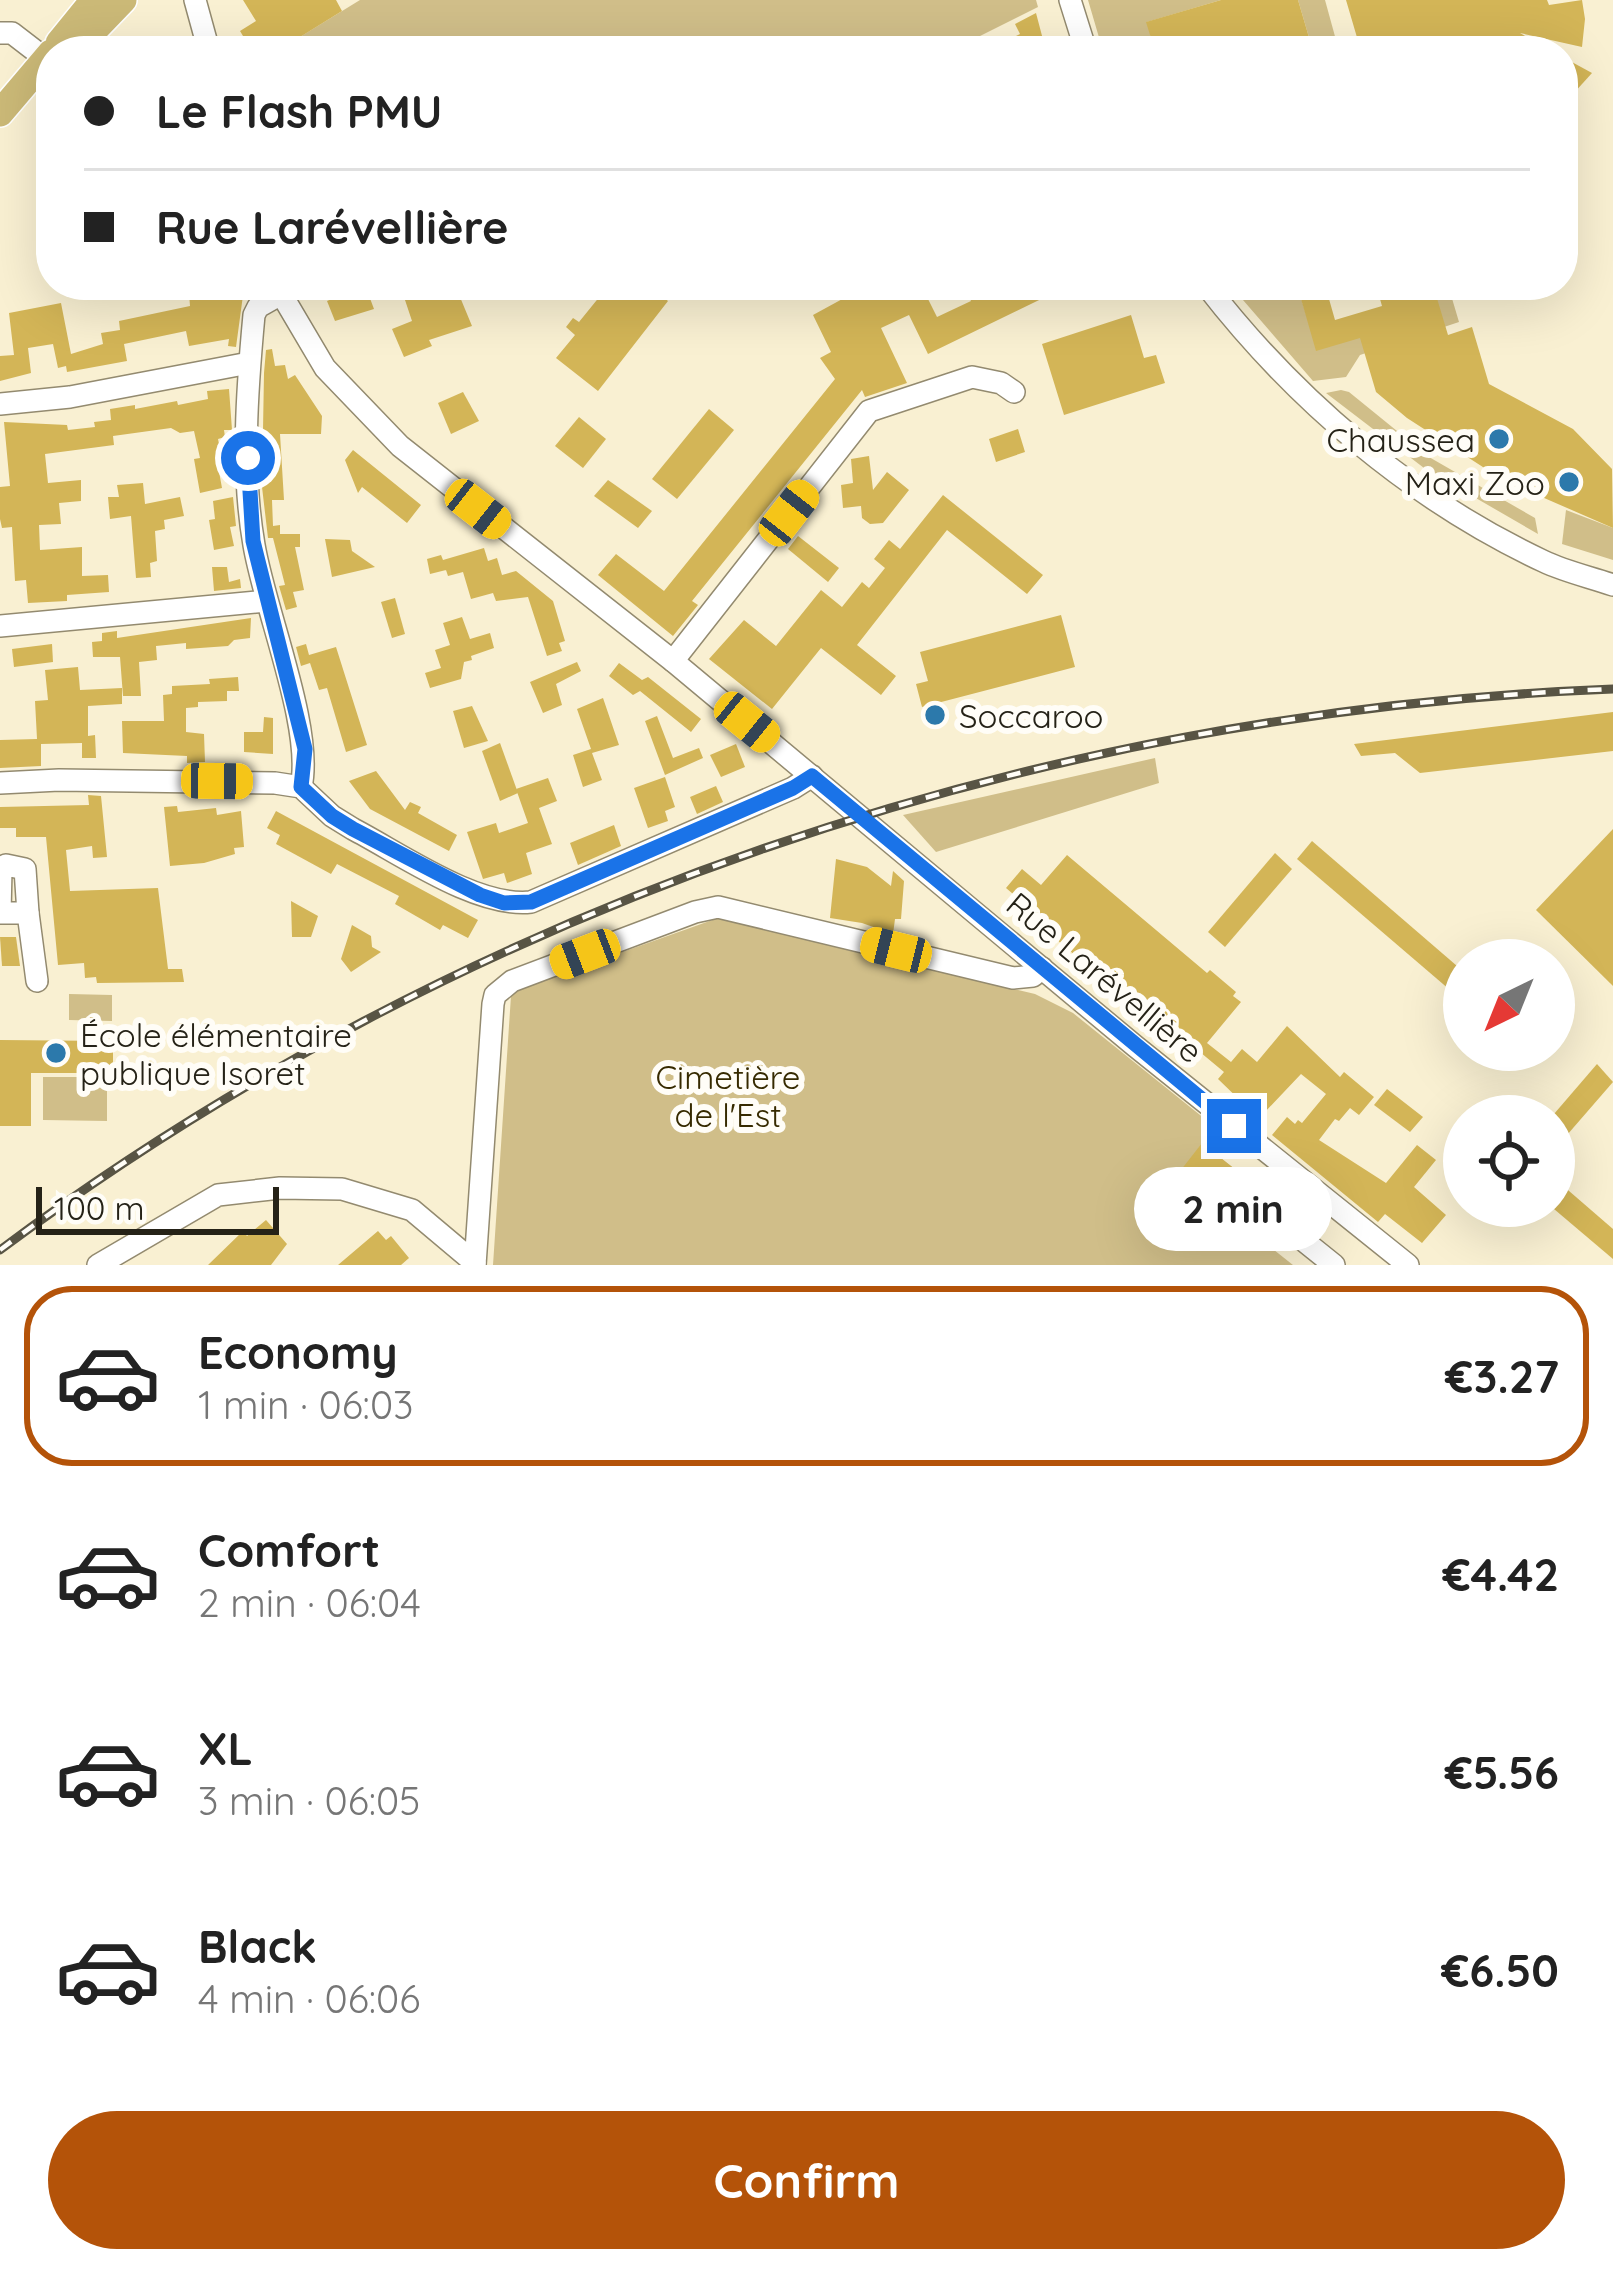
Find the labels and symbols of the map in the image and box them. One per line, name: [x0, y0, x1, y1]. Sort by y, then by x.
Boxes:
place label: Chaussea: [1327, 419, 1475, 460]
marker: Chaussea: [1486, 426, 1512, 452]
route start: [221, 431, 275, 485]
place label: Maxi Zoo: [1405, 462, 1545, 503]
marker: Maxi Zoo: [1556, 469, 1582, 495]
car: [439, 473, 517, 545]
car: [753, 474, 825, 552]
car: [708, 685, 786, 759]
place label: Soccaroo: [959, 695, 1104, 736]
marker: Soccaroo: [922, 702, 948, 728]
car: [181, 762, 253, 800]
street label: Rue Larévellière: [998, 883, 1212, 1071]
car: [545, 924, 625, 984]
car: [857, 924, 935, 976]
north arrow: [1443, 939, 1575, 1071]
place label: École élémentaire publique Isoret: [80, 1014, 352, 1093]
marker: École élémentaire publique Isoret: [43, 1040, 69, 1066]
park label: Cimetière de l'Est: [656, 1056, 800, 1135]
route end: [1207, 1099, 1261, 1153]
callout: 2 min: [1135, 1168, 1333, 1252]
scale bar: [36, 1181, 279, 1234]

